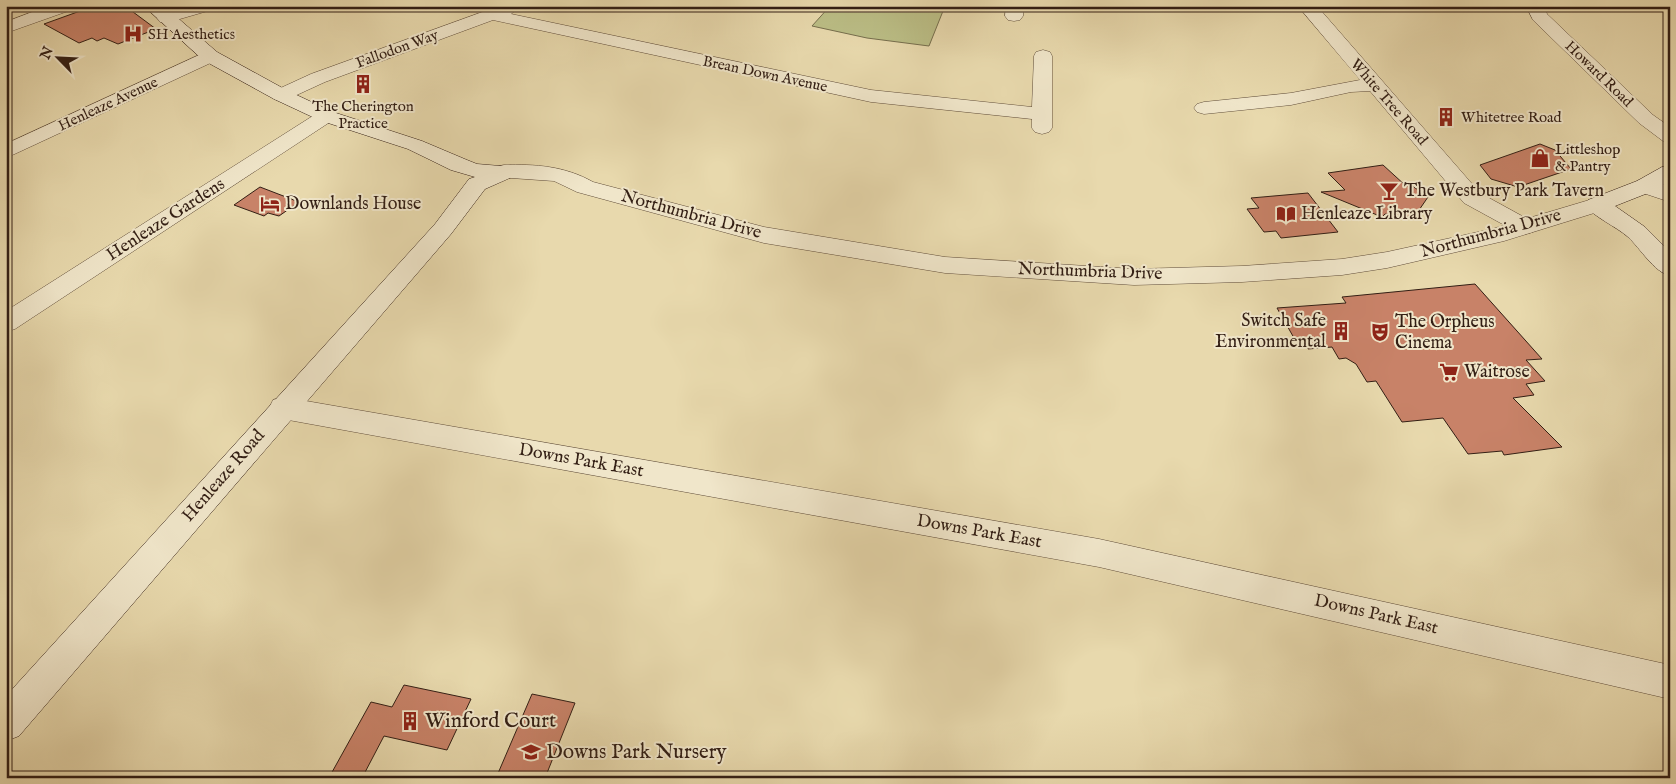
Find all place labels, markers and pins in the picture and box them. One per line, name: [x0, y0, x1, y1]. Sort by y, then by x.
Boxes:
hospital icon: SH Aesthetics: [122, 23, 144, 45]
place label: SH Aesthetics: [148, 25, 235, 44]
building icon: The Cherington Practice: [352, 73, 374, 95]
place label: The Cherington Practice: [312, 97, 414, 133]
building icon: Whitetree Road: [1435, 106, 1457, 128]
place label: Whitetree Road: [1461, 108, 1563, 127]
place label: Littleshop & Pantry: [1555, 140, 1620, 176]
shop icon: Littleshop & Pantry: [1529, 147, 1551, 169]
bar icon: The Westbury Park Tavern: [1378, 180, 1400, 202]
place label: The Westbury Park Tavern: [1404, 180, 1604, 203]
hotel icon: Downlands House: [259, 193, 281, 215]
place label: Downlands House: [285, 193, 421, 216]
library icon: Henleaze Library: [1275, 203, 1297, 225]
place label: Henleaze Library: [1301, 203, 1433, 226]
place label: Switch Safe Environmental: [1215, 310, 1326, 354]
place label: The Orpheus Cinema: [1395, 311, 1495, 355]
building icon: Switch Safe Environmental: [1330, 320, 1352, 342]
theatre icon: The Orpheus Cinema: [1369, 321, 1391, 343]
supermarket icon: Waitrose: [1438, 361, 1460, 383]
place label: Waitrose: [1464, 361, 1530, 384]
place label: Winford Court: [425, 708, 556, 735]
building icon: Winford Court: [399, 710, 421, 732]
place label: Downs Park Nursery: [546, 739, 727, 766]
school or university icon: Downs Park Nursery: [520, 741, 542, 763]

